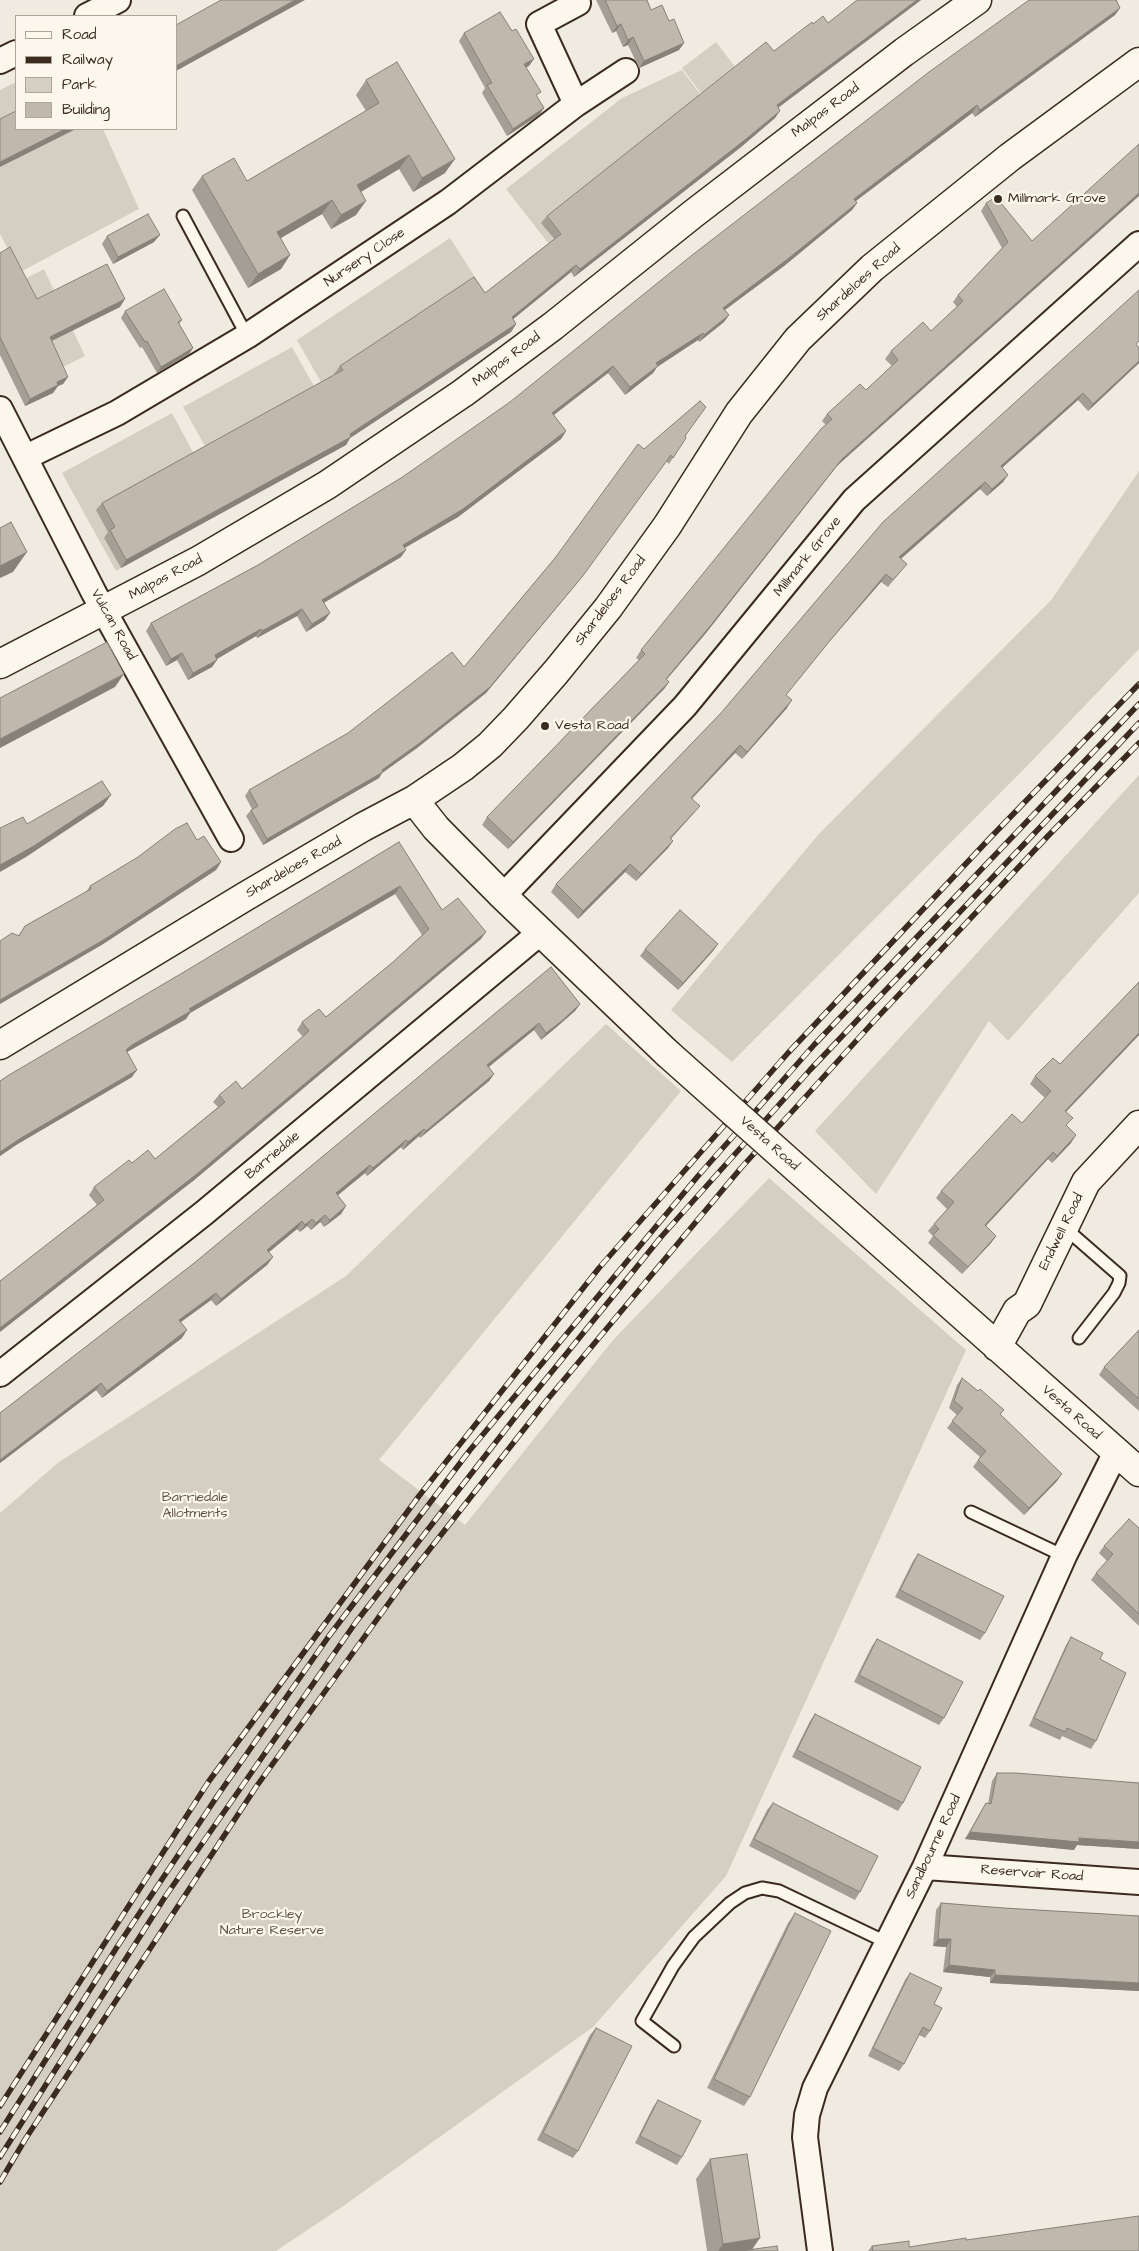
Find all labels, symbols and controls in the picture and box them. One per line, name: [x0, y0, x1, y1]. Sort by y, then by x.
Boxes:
legend: [15, 15, 178, 130]
text: Road: [62, 24, 96, 45]
text: Railway: [62, 49, 113, 70]
text: Park: [62, 74, 97, 95]
street label: Malpas Road: [789, 80, 863, 142]
text: Building: [62, 99, 110, 120]
place label: Millmark Grove: [1008, 191, 1106, 207]
marker: Millmark Grove: [992, 193, 1004, 205]
street label: Nursery Close: [321, 225, 409, 291]
street label: Shardeloes Road: [813, 241, 905, 325]
street label: Malpas Road: [470, 329, 544, 391]
street label: Millmark Grove: [771, 514, 845, 600]
street label: Malpas Road: [126, 552, 206, 604]
street label: Shardeloes Road: [572, 553, 650, 649]
street label: Vulcan Road: [87, 586, 139, 664]
place label: Vesta Road: [555, 718, 629, 734]
marker: Vesta Road: [539, 720, 551, 732]
street label: Shardeloes Road: [243, 834, 345, 902]
street label: Vesta Road: [736, 1113, 802, 1175]
street label: Barriedale: [242, 1128, 304, 1184]
street label: Endwell Road: [1036, 1191, 1088, 1273]
street label: Vesta Road: [1038, 1382, 1104, 1444]
park label: Barriedale Allotments: [162, 1490, 228, 1522]
street label: Sandbourne Road: [902, 1792, 966, 1902]
street label: Reservoir Road: [980, 1862, 1084, 1886]
park label: Brockley Nature Reserve: [220, 1907, 324, 1940]

